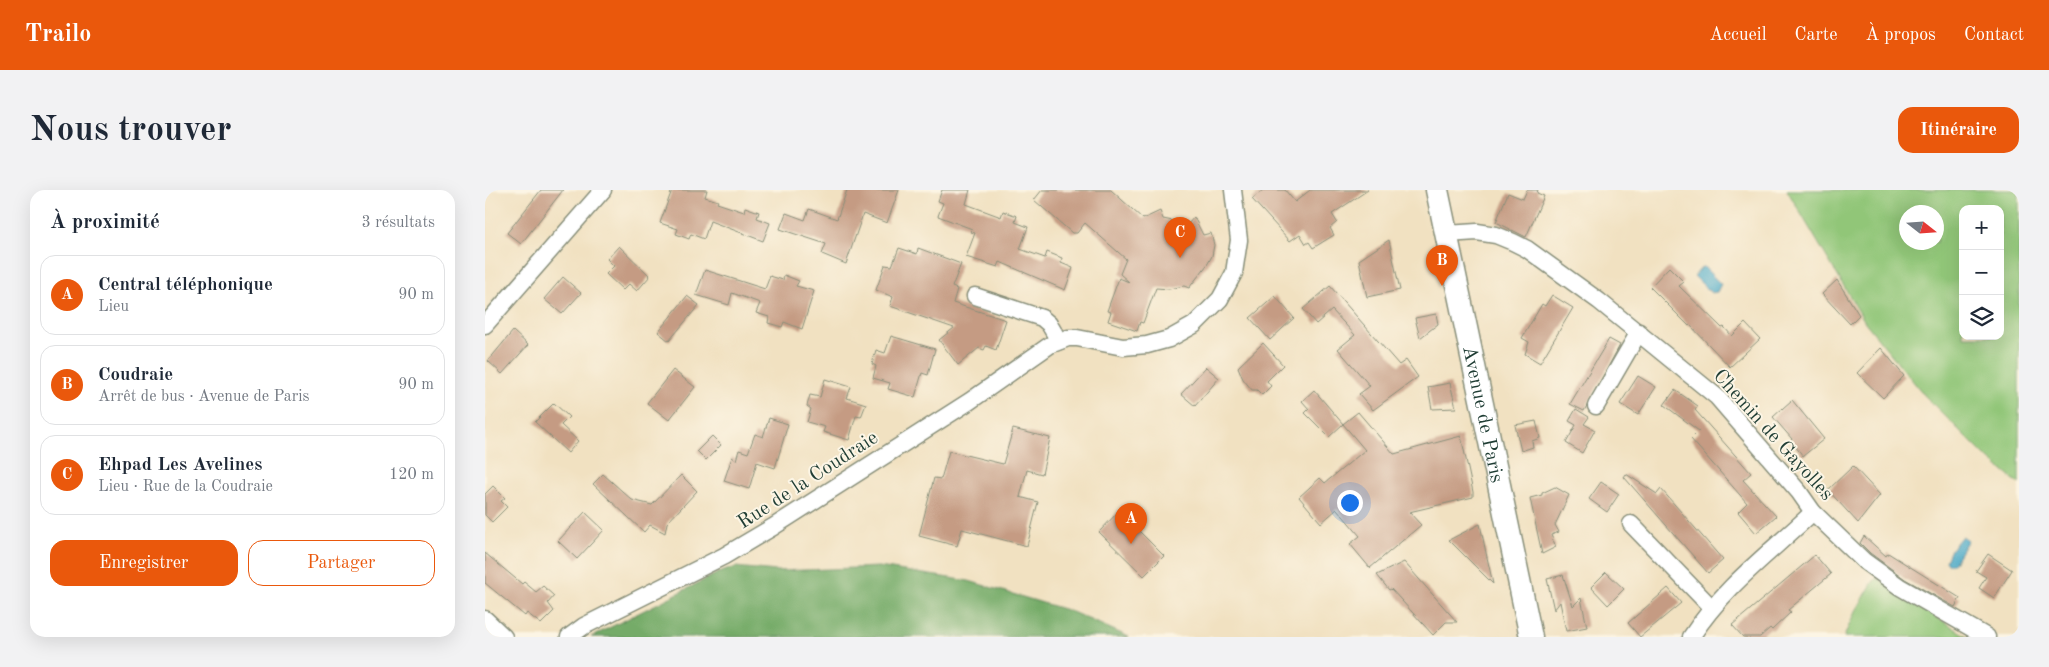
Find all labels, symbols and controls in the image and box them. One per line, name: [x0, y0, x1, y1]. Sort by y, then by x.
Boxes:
text: Trailo: [25, 23, 91, 47]
text: Accueil: [1709, 26, 1767, 44]
text: Carte: [1795, 26, 1837, 44]
text: À propos: [1865, 26, 1936, 44]
text: Contact: [1964, 26, 2024, 44]
button: Itinéraire: [1898, 107, 2019, 153]
text: Nous trouver: [30, 113, 232, 148]
north arrow: [1899, 205, 1944, 250]
map controls: [1959, 205, 2004, 340]
button: +: [1959, 205, 2004, 250]
text: À proximité: [50, 212, 160, 233]
text: 3 résultats: [361, 215, 435, 231]
pin: C: [1164, 217, 1196, 258]
pin: B: [1426, 245, 1458, 286]
button: −: [1959, 250, 2004, 295]
text: Central téléphonique: [98, 276, 273, 295]
text: A: [61, 287, 73, 303]
text: 90 m: [398, 287, 434, 303]
button: layers: [1959, 295, 2004, 340]
text: Lieu: [98, 299, 129, 315]
street label: Avenue de Paris: [1458, 344, 1506, 485]
text: Coudraie: [98, 366, 173, 385]
street label: Chemin de Gayolles: [1709, 366, 1836, 505]
text: B: [61, 377, 73, 393]
text: 90 m: [398, 377, 434, 393]
text: Arrêt de bus · Avenue de Paris: [98, 389, 310, 405]
street label: Rue de la Coudraie: [734, 428, 882, 533]
text: Ehpad Les Avelines: [98, 456, 262, 475]
text: C: [62, 467, 72, 483]
text: 120 m: [389, 467, 434, 483]
text: Lieu · Rue de la Coudraie: [98, 479, 273, 495]
your location: [1337, 490, 1363, 516]
pin: A: [1115, 503, 1147, 544]
button: Enregistrer: [50, 540, 238, 586]
button: Partager: [248, 540, 435, 586]

